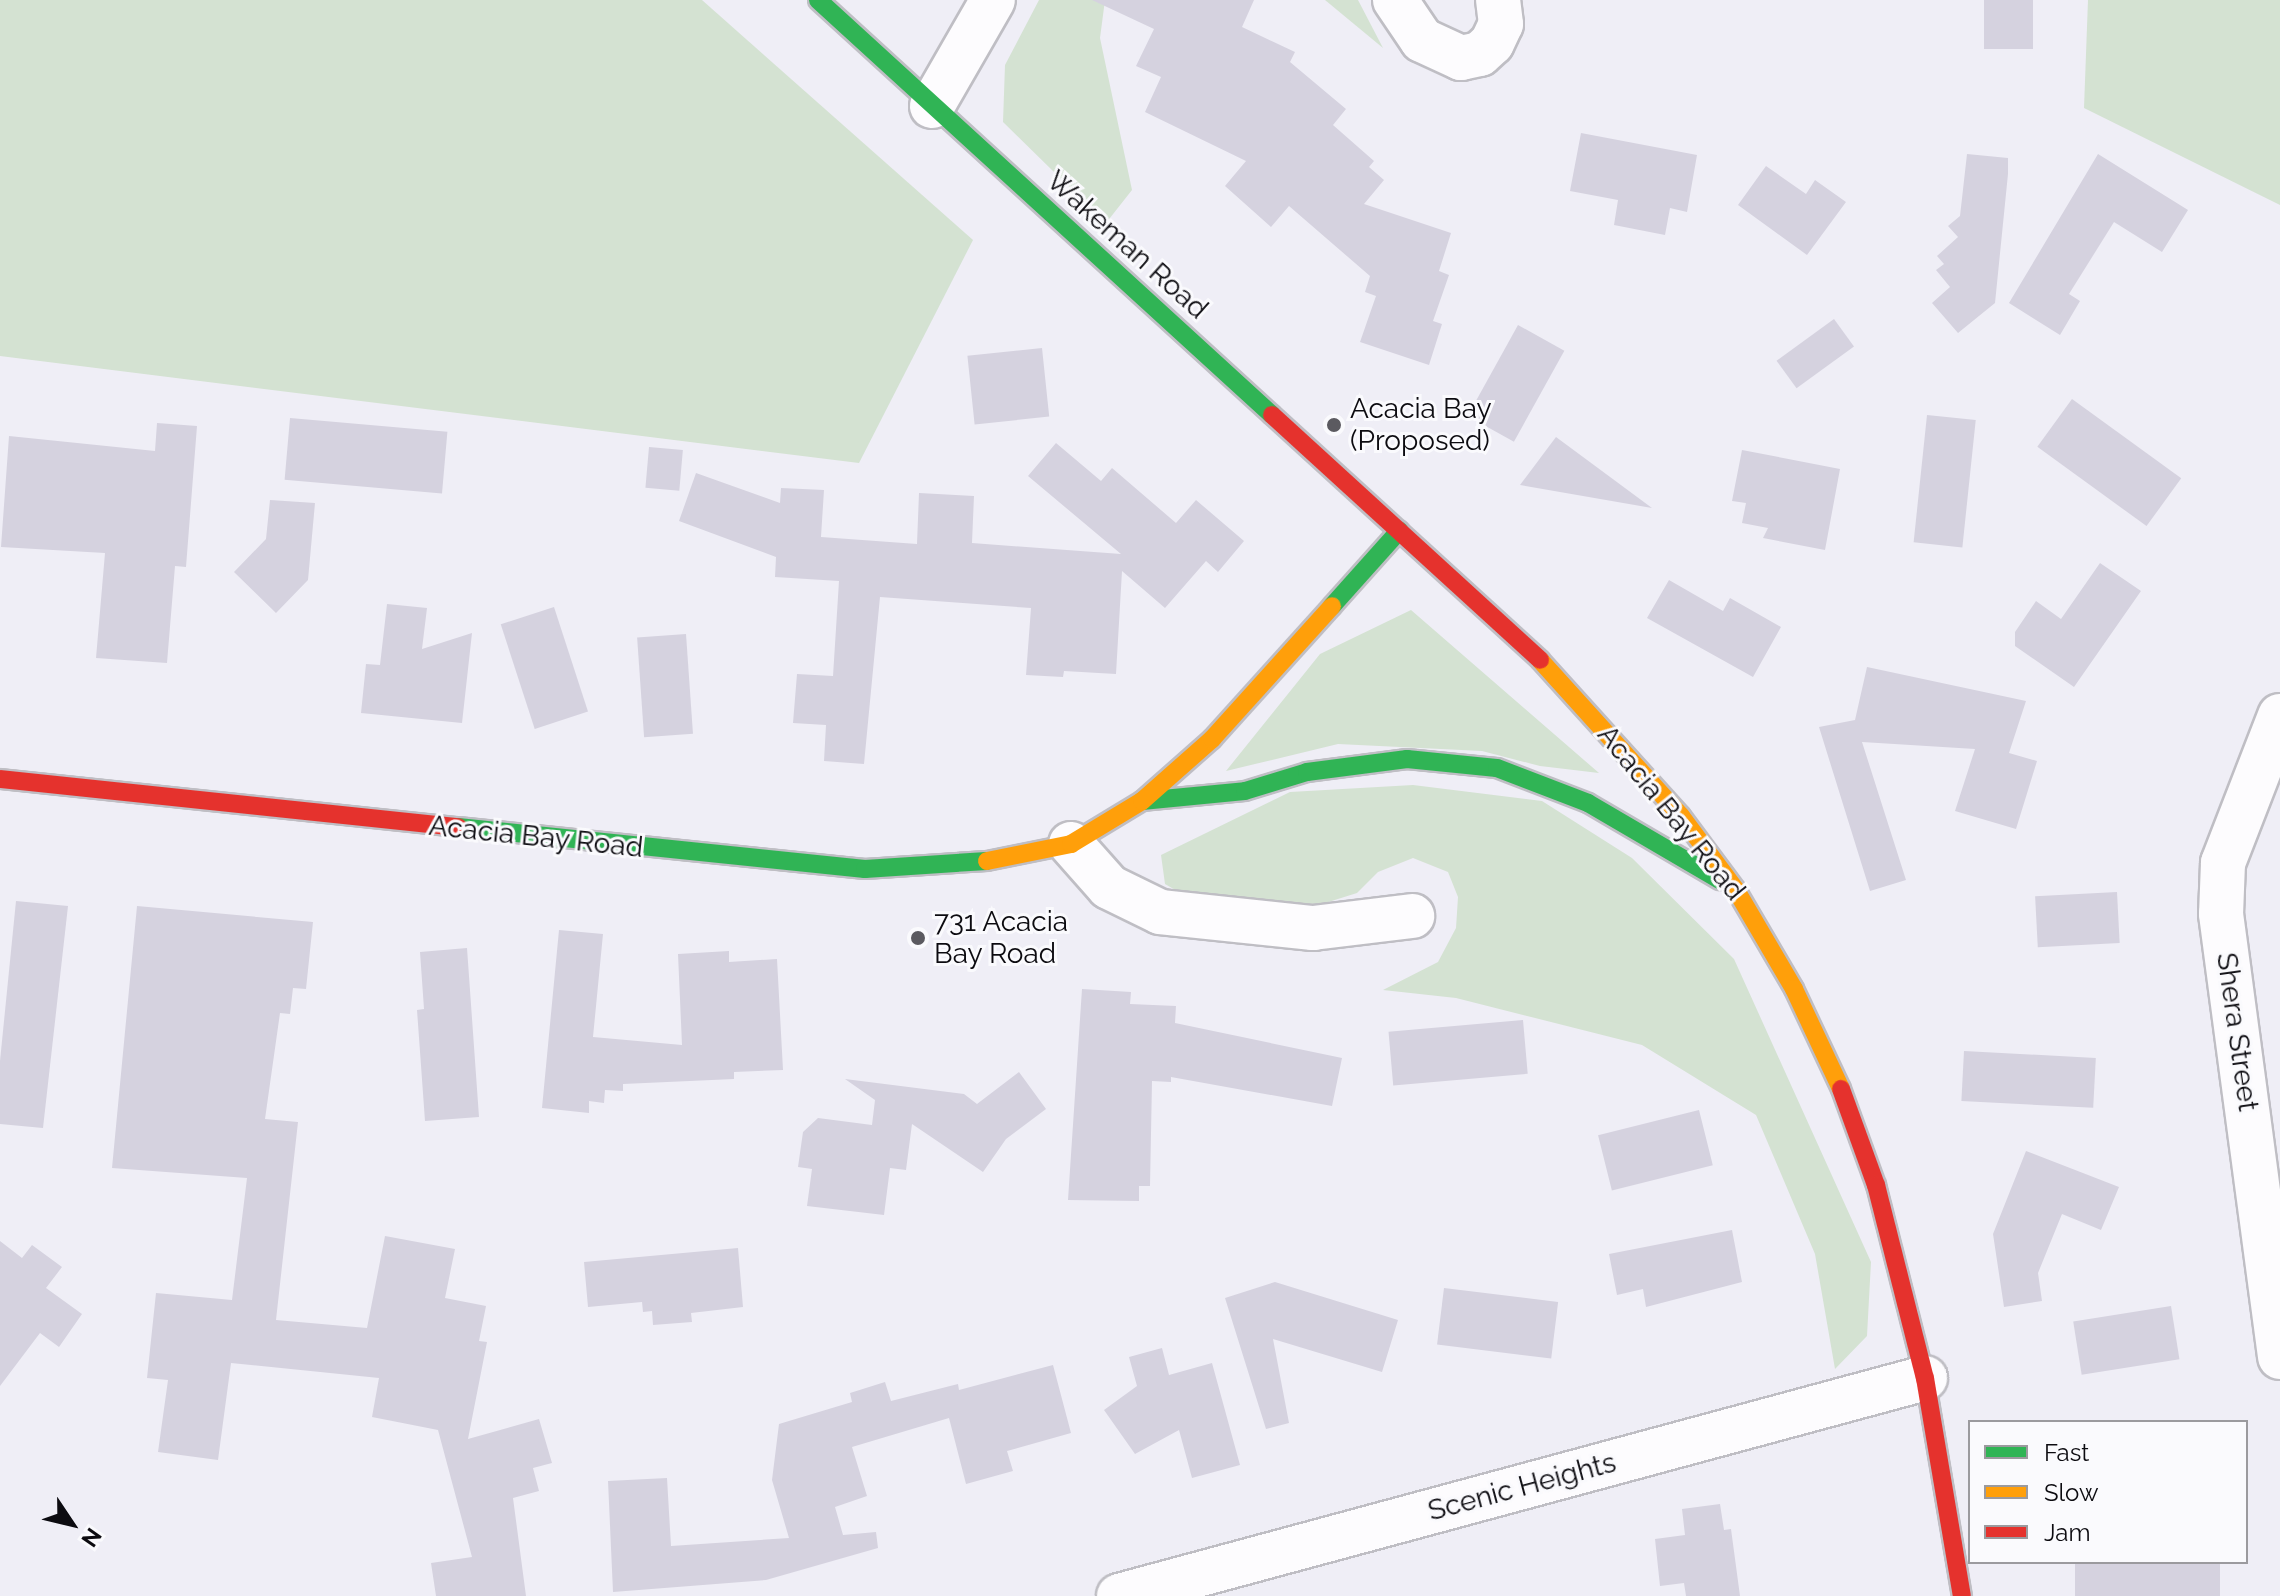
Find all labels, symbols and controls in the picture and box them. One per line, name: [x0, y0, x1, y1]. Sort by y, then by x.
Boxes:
street label: Wakeman Road: [1040, 164, 1214, 326]
place label: Acacia Bay (Proposed): [1350, 392, 1492, 458]
marker: Acacia Bay (Proposed): [1325, 416, 1343, 434]
street label: Acacia Bay Road: [1590, 719, 1752, 907]
street label: Acacia Bay Road: [427, 809, 645, 865]
place label: 731 Acacia Bay Road: [934, 905, 1069, 971]
marker: 731 Acacia Bay Road: [909, 929, 927, 947]
street label: Shera Street: [2209, 951, 2265, 1113]
legend: [1968, 1420, 2248, 1564]
text: Fast: [2044, 1438, 2089, 1467]
street label: Scenic Heights: [1424, 1446, 1620, 1528]
text: Slow: [2044, 1478, 2098, 1507]
north arrow: [32, 1484, 112, 1564]
text: Jam: [2044, 1518, 2090, 1547]
text: N: [76, 1523, 107, 1552]

